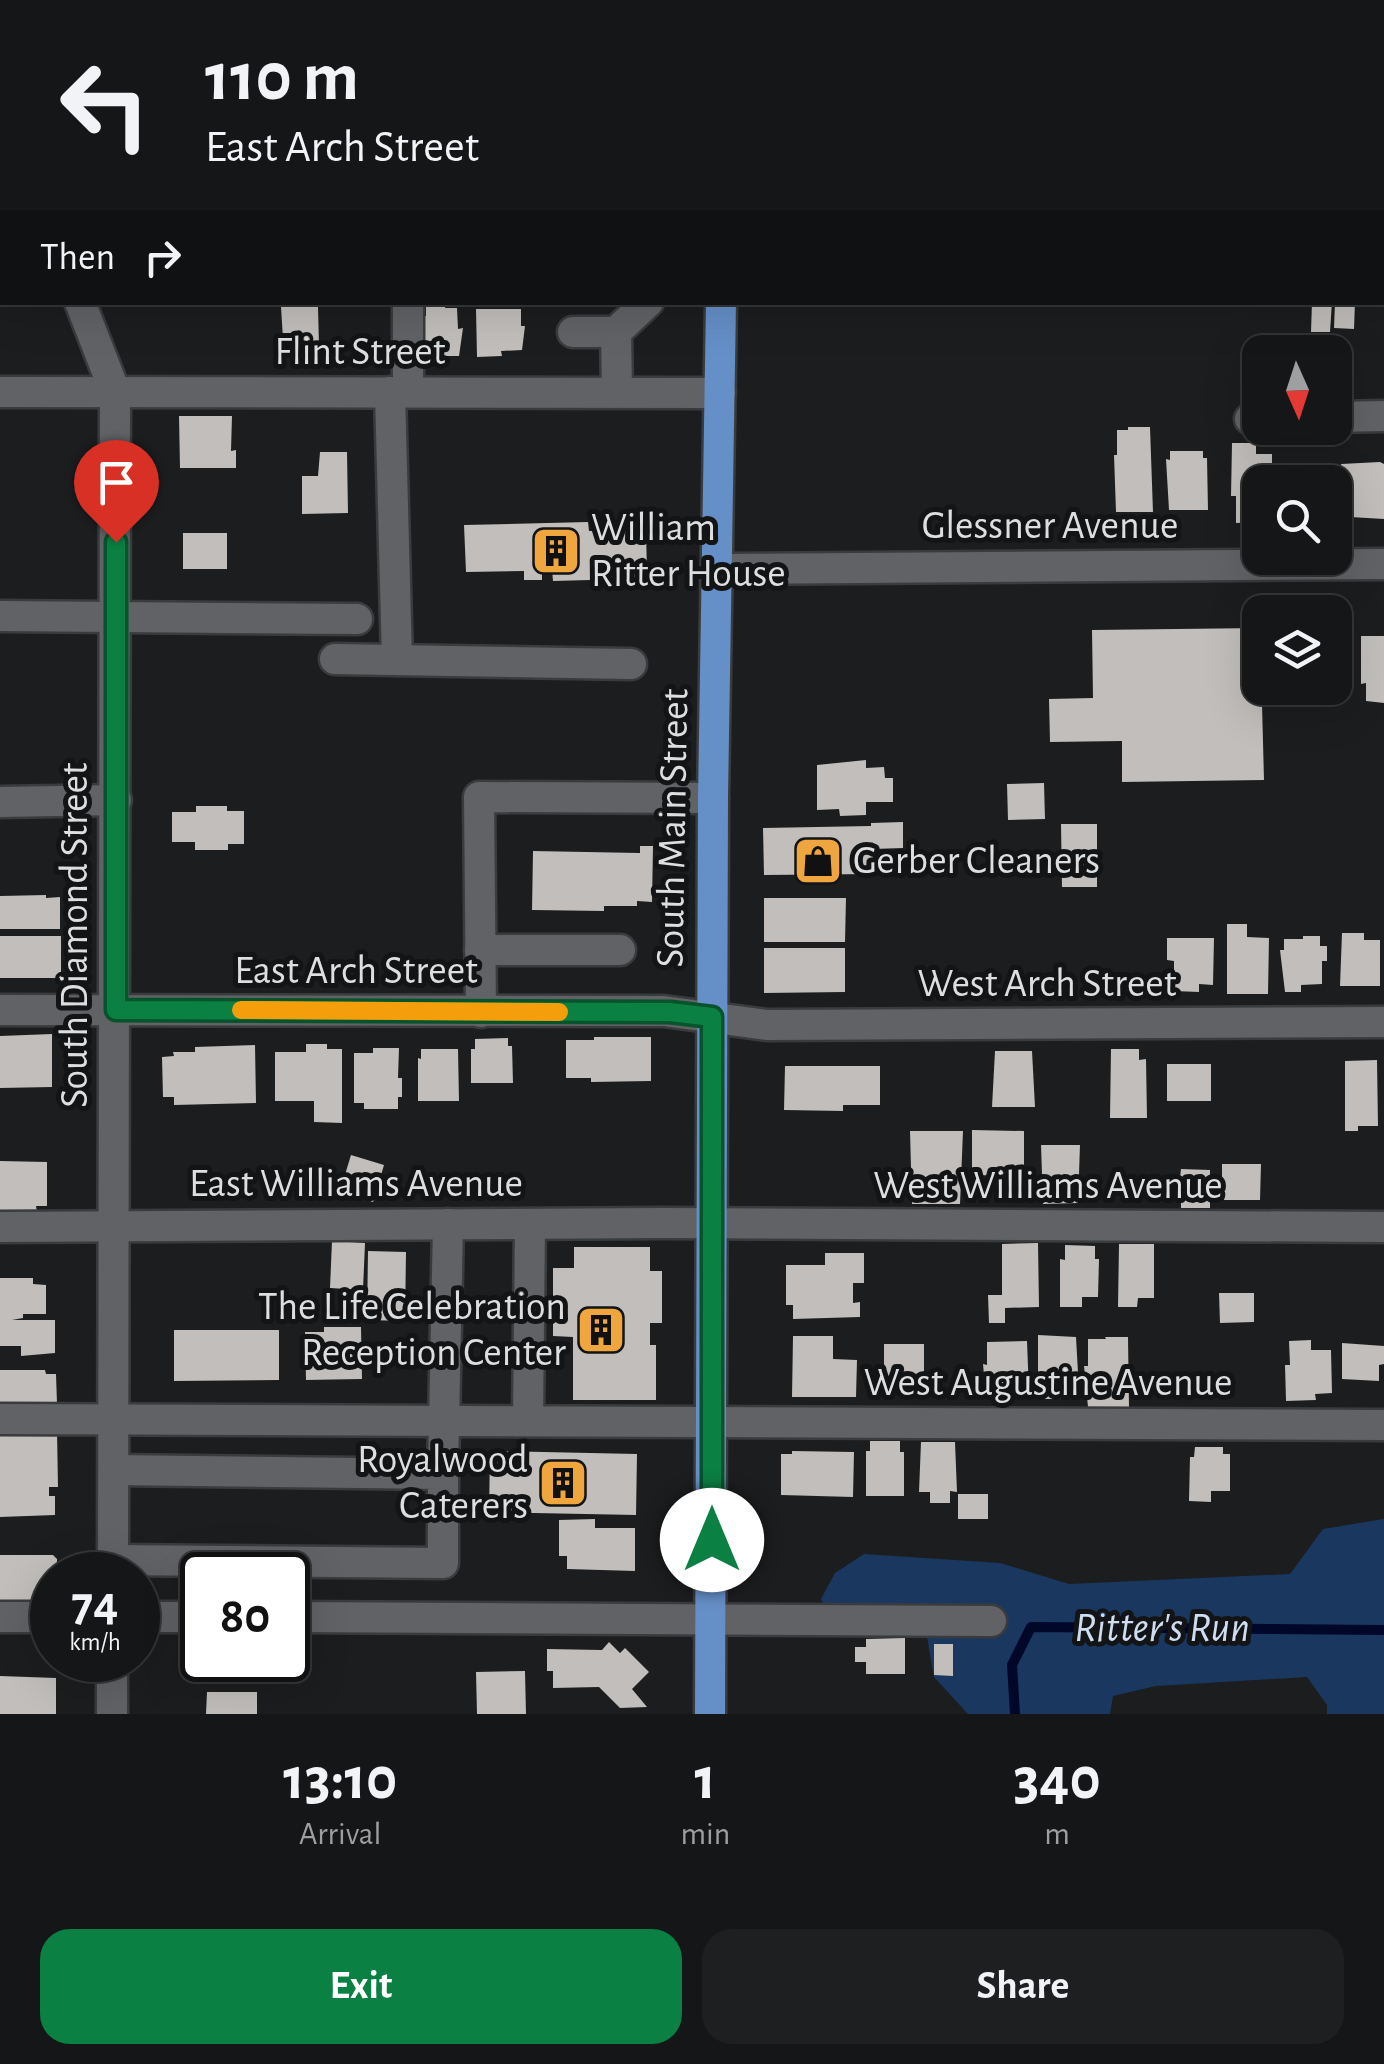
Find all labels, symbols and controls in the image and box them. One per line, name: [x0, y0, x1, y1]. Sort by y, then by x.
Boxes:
icon: left: [40, 40, 170, 170]
text: 110 m: [205, 43, 359, 113]
text: East Arch Street: [205, 125, 479, 170]
icon: right: [135, 230, 190, 285]
text: Then: [40, 239, 115, 277]
street label: Flint Street: [274, 332, 446, 372]
north arrow: [1242, 335, 1352, 445]
map controls: [1242, 335, 1352, 705]
pin: [74, 440, 159, 543]
icon: arrive: [89, 455, 144, 510]
button: search: [1242, 465, 1352, 575]
street label: Glessner Avenue: [922, 506, 1178, 546]
place label: William Ritter House: [591, 508, 786, 594]
building icon: William Ritter House: [530, 525, 582, 577]
button: layers: [1242, 595, 1352, 705]
street label: South Main Street: [651, 688, 695, 968]
street label: South Diamond Street: [55, 762, 95, 1108]
shop icon: Gerber Cleaners: [792, 835, 844, 887]
place label: Gerber Cleaners: [853, 841, 1100, 881]
street label: East Arch Street: [234, 951, 478, 991]
street label: West Arch Street: [917, 964, 1177, 1004]
street label: East Williams Avenue: [189, 1164, 523, 1204]
street label: West Williams Avenue: [873, 1166, 1223, 1206]
place label: The Life Celebration Reception Center: [258, 1287, 566, 1373]
building icon: The Life Celebration Reception Center: [575, 1304, 627, 1356]
street label: West Augustine Avenue: [864, 1363, 1232, 1403]
place label: Royalwood Caterers: [357, 1440, 528, 1526]
building icon: Royalwood Caterers: [537, 1457, 589, 1509]
position arrow: [660, 1488, 764, 1592]
speed limit sign: 80: [180, 1552, 310, 1682]
text: 74: [72, 1580, 118, 1630]
water label: Ritter's Run: [1074, 1607, 1250, 1649]
text: km/h: [69, 1630, 121, 1655]
text: 13:10: [283, 1750, 397, 1810]
text: 1: [695, 1750, 716, 1810]
text: 340: [1013, 1750, 1101, 1810]
text: Arrival: [299, 1818, 381, 1850]
text: min: [680, 1818, 730, 1850]
text: m: [1044, 1818, 1070, 1850]
button: Exit: [40, 1929, 682, 2044]
button: Share: [702, 1929, 1344, 2044]

